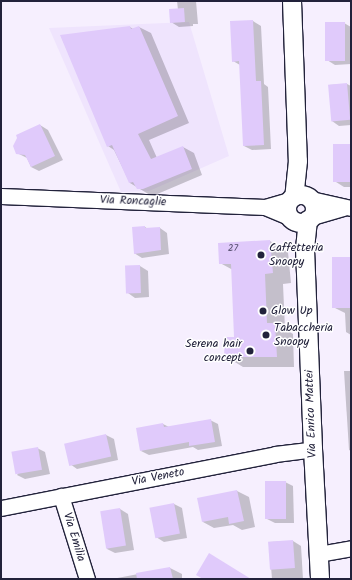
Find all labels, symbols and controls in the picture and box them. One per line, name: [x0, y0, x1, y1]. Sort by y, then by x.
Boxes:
street label: Via Roncaglie: [100, 193, 166, 209]
place label: Caffetteria Snoopy: [269, 241, 323, 269]
house number: 27: [228, 243, 238, 255]
marker: Caffetteria Snoopy: [256, 250, 266, 260]
place label: Glow Up: [271, 304, 313, 318]
marker: Glow Up: [258, 306, 268, 316]
place label: Tabaccheria Snoopy: [274, 321, 333, 349]
marker: Tabaccheria Snoopy: [261, 330, 271, 340]
place label: Serena hair concept: [185, 337, 242, 365]
marker: Serena hair concept: [245, 346, 255, 356]
street label: Via Enrico Mattei: [302, 370, 320, 458]
street label: Via Veneto: [130, 465, 186, 489]
street label: Via Emilia: [60, 511, 88, 563]

